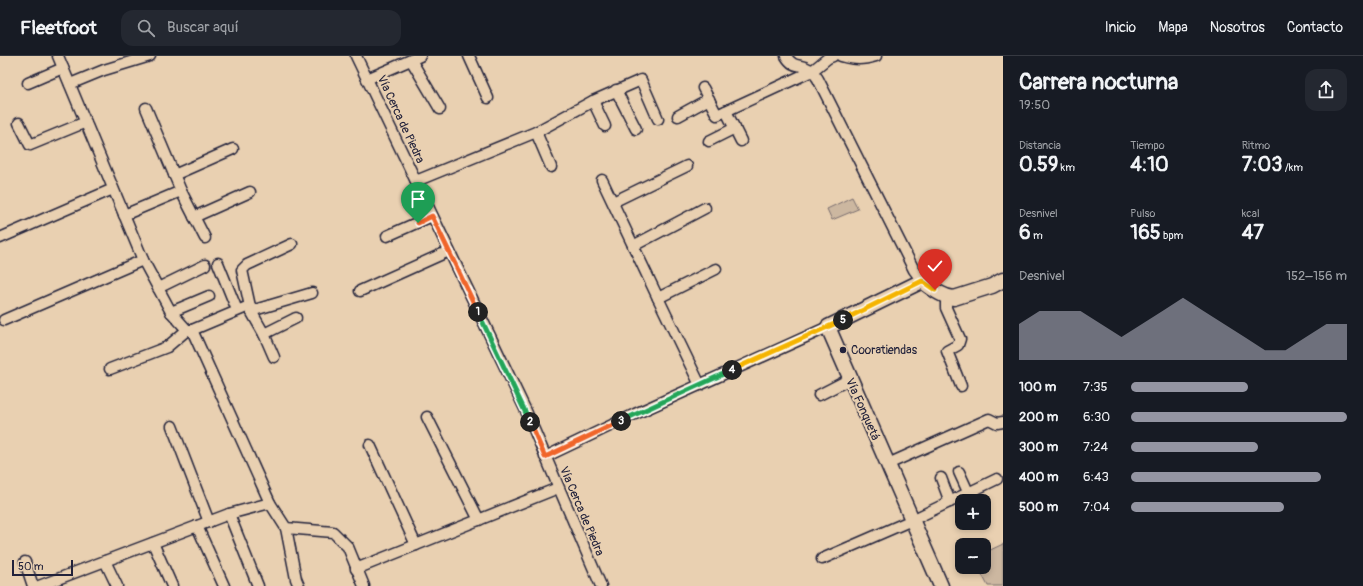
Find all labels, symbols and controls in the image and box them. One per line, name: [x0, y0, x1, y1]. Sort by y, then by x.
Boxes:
search box: [121, 10, 401, 46]
text: Fleetfoot: [20, 16, 97, 40]
icon: search: [135, 17, 157, 39]
text: Buscar aquí: [167, 18, 239, 37]
text: Inicio: [1105, 19, 1136, 36]
text: Mapa: [1158, 19, 1188, 36]
text: Nosotros: [1210, 19, 1265, 36]
text: Contacto: [1287, 19, 1343, 36]
text: Carrera nocturna: [1019, 68, 1178, 96]
button: share: [1305, 69, 1347, 111]
street label: Vía Cerca de Piedra: [374, 73, 428, 166]
text: 19:50: [1019, 97, 1050, 113]
text: Distancia: [1019, 139, 1061, 152]
text: Tiempo: [1130, 139, 1165, 152]
text: Ritmo: [1242, 139, 1270, 152]
text: 0.59: [1019, 152, 1058, 177]
text: 4:10: [1130, 152, 1169, 177]
text: 7:03: [1242, 152, 1282, 177]
text: km: [1058, 161, 1075, 174]
text: /km: [1282, 161, 1303, 174]
pin: [401, 182, 435, 223]
icon: arrive: [407, 188, 429, 210]
text: Desnivel: [1019, 207, 1058, 220]
text: Pulso: [1130, 207, 1155, 220]
text: kcal: [1242, 207, 1260, 220]
text: 6: [1019, 220, 1031, 245]
text: 165: [1130, 220, 1161, 245]
text: 47: [1242, 220, 1264, 245]
text: m: [1031, 229, 1043, 242]
text: bpm: [1161, 229, 1183, 242]
pin: [918, 249, 952, 290]
icon: check: [924, 255, 946, 277]
text: Desnivel: [1019, 268, 1065, 284]
text: 152–156 m: [1286, 268, 1347, 284]
pin: 1: [468, 302, 488, 322]
text: 1: [476, 305, 480, 318]
pin: 5: [833, 310, 853, 330]
text: 5: [840, 313, 846, 326]
place label: Cooratiendas: [851, 343, 918, 358]
marker: Cooratiendas: [838, 345, 848, 355]
pin: 4: [722, 360, 742, 380]
text: 4: [729, 363, 735, 376]
street label: Vía Fonquetá: [842, 376, 883, 443]
text: 100 m: [1019, 379, 1056, 395]
text: 7:35: [1083, 379, 1108, 395]
text: 200 m: [1019, 409, 1058, 425]
text: 6:30: [1083, 409, 1110, 425]
pin: 3: [611, 411, 631, 431]
pin: 2: [520, 412, 540, 432]
text: 3: [618, 414, 624, 427]
text: 2: [527, 415, 533, 428]
text: 300 m: [1019, 439, 1058, 455]
text: 7:24: [1083, 439, 1108, 455]
street label: Vía Cerca de Piedra: [556, 464, 607, 558]
text: 400 m: [1019, 469, 1059, 485]
text: 6:43: [1083, 469, 1109, 485]
map controls: [955, 494, 991, 574]
button: +: [955, 494, 991, 530]
text: 500 m: [1019, 499, 1058, 515]
text: 7:04: [1083, 499, 1110, 515]
button: −: [955, 538, 991, 574]
scale bar: [12, 558, 73, 577]
text: 50 m: [18, 560, 44, 573]

